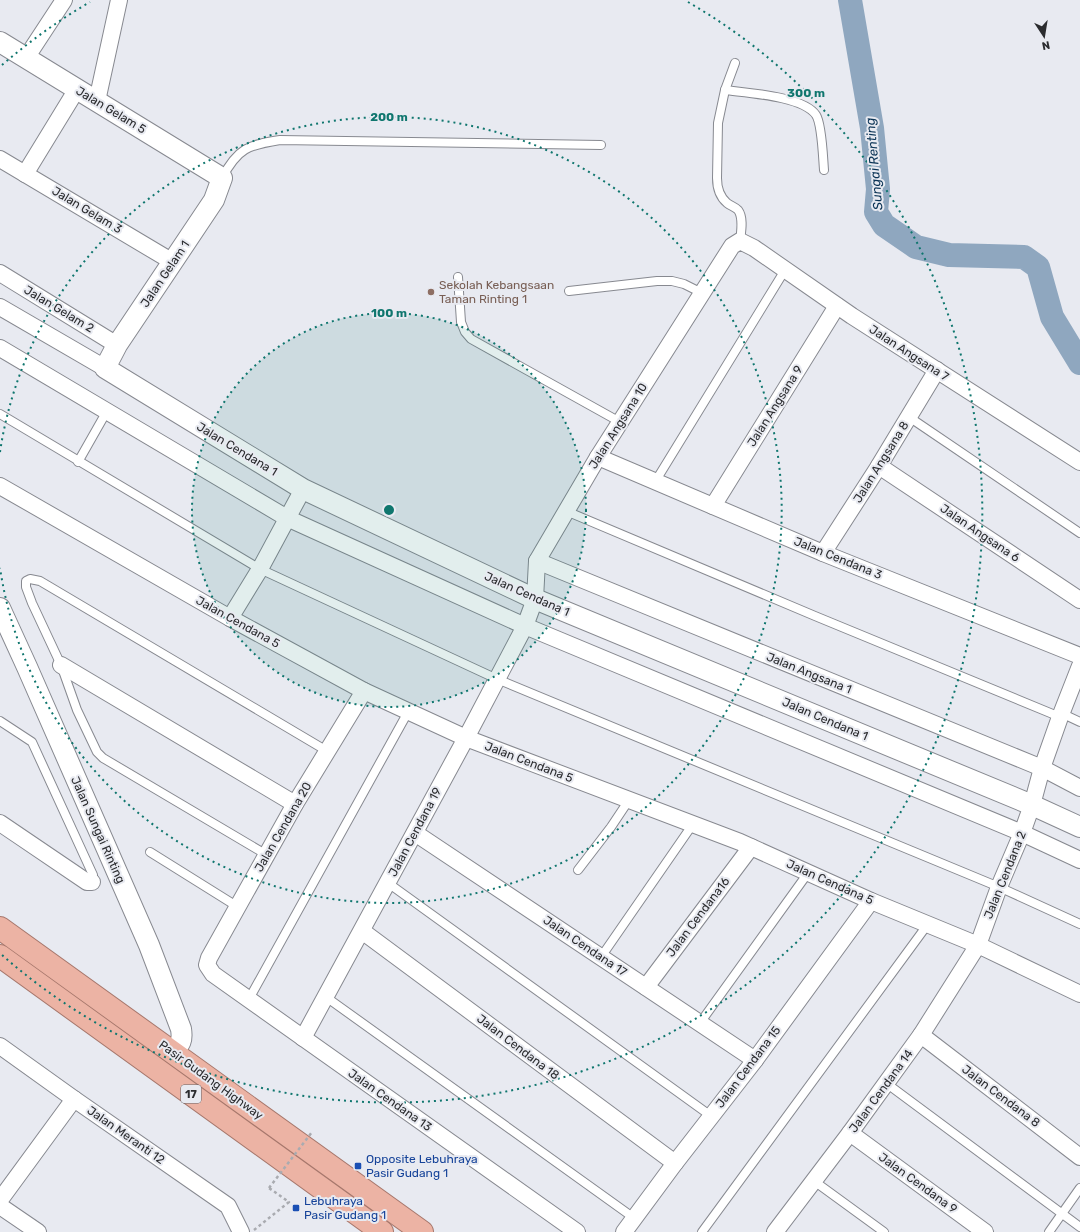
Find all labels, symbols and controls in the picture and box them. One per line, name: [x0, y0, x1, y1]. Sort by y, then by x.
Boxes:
north arrow: [1024, 16, 1064, 56]
text: N: [1041, 38, 1051, 52]
street label: Jalan Gelam 5: [73, 84, 149, 136]
text: 300 m: [787, 86, 825, 100]
text: 200 m: [370, 110, 408, 124]
water label: Sungai Renting: [862, 117, 887, 211]
street label: Jalan Gelam 3: [49, 184, 125, 236]
street label: Jalan Gelam 1: [138, 238, 192, 310]
place label: Sekolah Kebangsaan Taman Rinting 1: [439, 278, 554, 306]
street label: Jalan Gelam 2: [22, 283, 96, 335]
marker: Sekolah Kebangsaan Taman Rinting 1: [426, 287, 436, 297]
text: 100 m: [371, 306, 407, 320]
street label: Jalan Angsana 7: [867, 322, 951, 384]
street label: Jalan Angsana 9: [744, 363, 806, 449]
street label: Jalan Angsana 10: [586, 381, 650, 471]
street label: Jalan Cendana 1: [194, 419, 280, 479]
street label: Jalan Angsana 8: [850, 419, 912, 505]
street label: Jalan Angsana 6: [938, 501, 1022, 565]
centre of rings: [382, 503, 396, 517]
street label: Jalan Cendana 3: [792, 534, 884, 582]
street label: Jalan Cendana 1: [482, 569, 572, 619]
street label: Jalan Cendana 5: [194, 593, 282, 651]
street label: Jalan Angsana 1: [764, 650, 854, 696]
street label: Jalan Cendana 1: [780, 695, 870, 743]
street label: Jalan Cendana 5: [483, 739, 575, 785]
street label: Jalan Sungai Rinting: [68, 774, 128, 886]
street label: Jalan Cendana 20: [252, 780, 314, 874]
street label: Jalan Cendana 19: [386, 785, 444, 879]
street label: Jalan Cendana 2: [981, 829, 1029, 921]
street label: Jalan Cendana 5: [784, 857, 876, 907]
street label: Jalan Cendana16: [664, 874, 732, 960]
street label: Jalan Cendana 17: [541, 913, 629, 979]
street label: Jalan Cendana 18: [474, 1012, 562, 1082]
street label: Jalan Cendana 15: [713, 1023, 783, 1111]
street label: Pasir Gudang Highway: [156, 1037, 266, 1123]
street label: Jalan Cendana 14: [846, 1046, 916, 1135]
street label: Jalan Cendana 8: [959, 1062, 1043, 1130]
street label: Jalan Cendana 13: [345, 1066, 435, 1134]
road number: 17: [181, 1085, 201, 1103]
street label: Jalan Meranti 12: [85, 1103, 167, 1167]
street label: Jalan Cendana 9: [876, 1150, 960, 1216]
place label: Opposite Lebuhraya Pasir Gudang 1: [366, 1152, 478, 1180]
marker: Opposite Lebuhraya Pasir Gudang 1: [353, 1161, 363, 1171]
place label: Lebuhraya Pasir Gudang 1: [304, 1194, 386, 1222]
marker: Lebuhraya Pasir Gudang 1: [291, 1203, 301, 1213]

